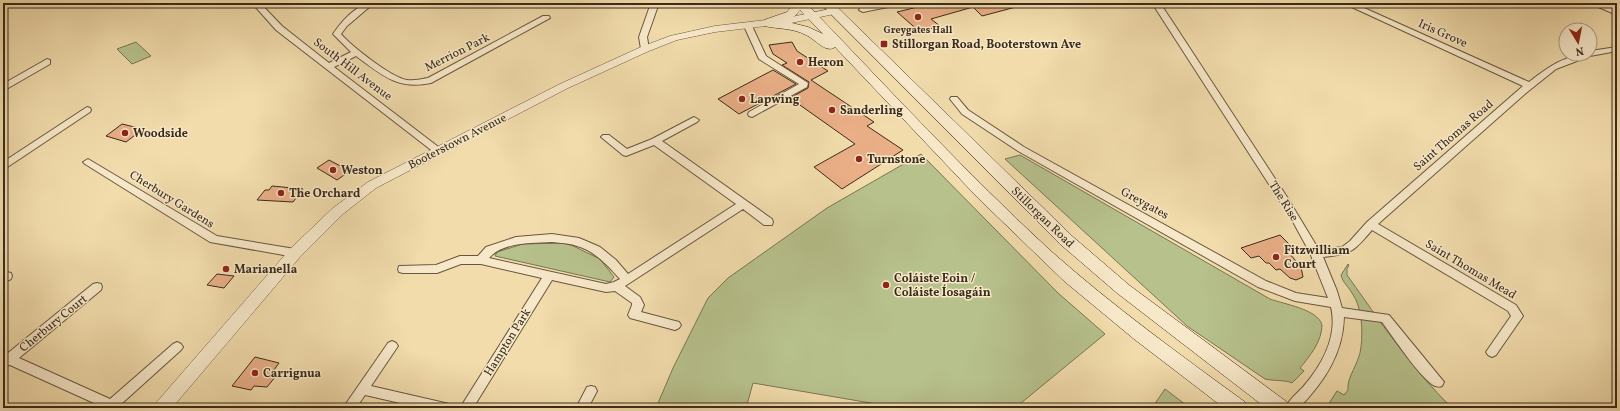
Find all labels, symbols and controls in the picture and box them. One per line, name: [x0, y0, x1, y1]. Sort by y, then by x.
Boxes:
marker: Greygates Hall: [913, 12, 923, 22]
street label: Iris Grove: [1415, 16, 1470, 52]
north arrow: [1558, 22, 1598, 62]
place label: Greygates Hall: [884, 23, 953, 37]
street label: Merrion Park: [422, 29, 493, 76]
street label: South Hill Avenue: [310, 35, 395, 105]
place label: Stillorgan Road, Booterstown Ave: [892, 37, 1081, 53]
marker: Stillorgan Road, Booterstown Ave: [879, 39, 889, 49]
text: N: [1574, 42, 1585, 58]
place label: Heron: [808, 55, 844, 71]
marker: Heron: [795, 57, 805, 67]
place label: Lapwing: [750, 92, 800, 108]
marker: Lapwing: [737, 94, 747, 104]
street label: Saint Thomas Road: [1410, 96, 1497, 175]
place label: Sanderling: [840, 103, 903, 119]
marker: Sanderling: [827, 105, 837, 115]
street label: Booterstown Avenue: [405, 110, 510, 174]
place label: Woodside: [133, 126, 188, 142]
marker: Woodside: [120, 128, 130, 138]
place label: Turnstone: [867, 152, 925, 168]
marker: Turnstone: [854, 154, 864, 164]
place label: Weston: [341, 163, 383, 179]
marker: Weston: [328, 165, 338, 175]
street label: Cherbury Gardens: [126, 167, 217, 232]
street label: The Rise: [1265, 178, 1302, 225]
street label: Stillorgan Road: [1007, 184, 1077, 252]
street label: Greygates: [1118, 184, 1171, 224]
place label: The Orchard: [289, 186, 361, 202]
marker: The Orchard: [276, 188, 286, 198]
street label: Saint Thomas Mead: [1422, 236, 1519, 303]
place label: Fitzwilliam Court: [1284, 243, 1350, 273]
marker: Fitzwilliam Court: [1271, 252, 1281, 262]
place label: Marianella: [234, 262, 298, 278]
marker: Marianella: [221, 264, 231, 274]
place label: Coláiste Eoin / Coláiste Íosagáin: [894, 271, 991, 301]
marker: Coláiste Eoin / Coláiste Íosagáin: [881, 280, 891, 290]
street label: Cherbury Court: [16, 291, 91, 356]
street label: Hampton Park: [481, 305, 535, 379]
place label: Carrignua: [263, 366, 322, 382]
marker: Carrignua: [250, 368, 260, 378]

